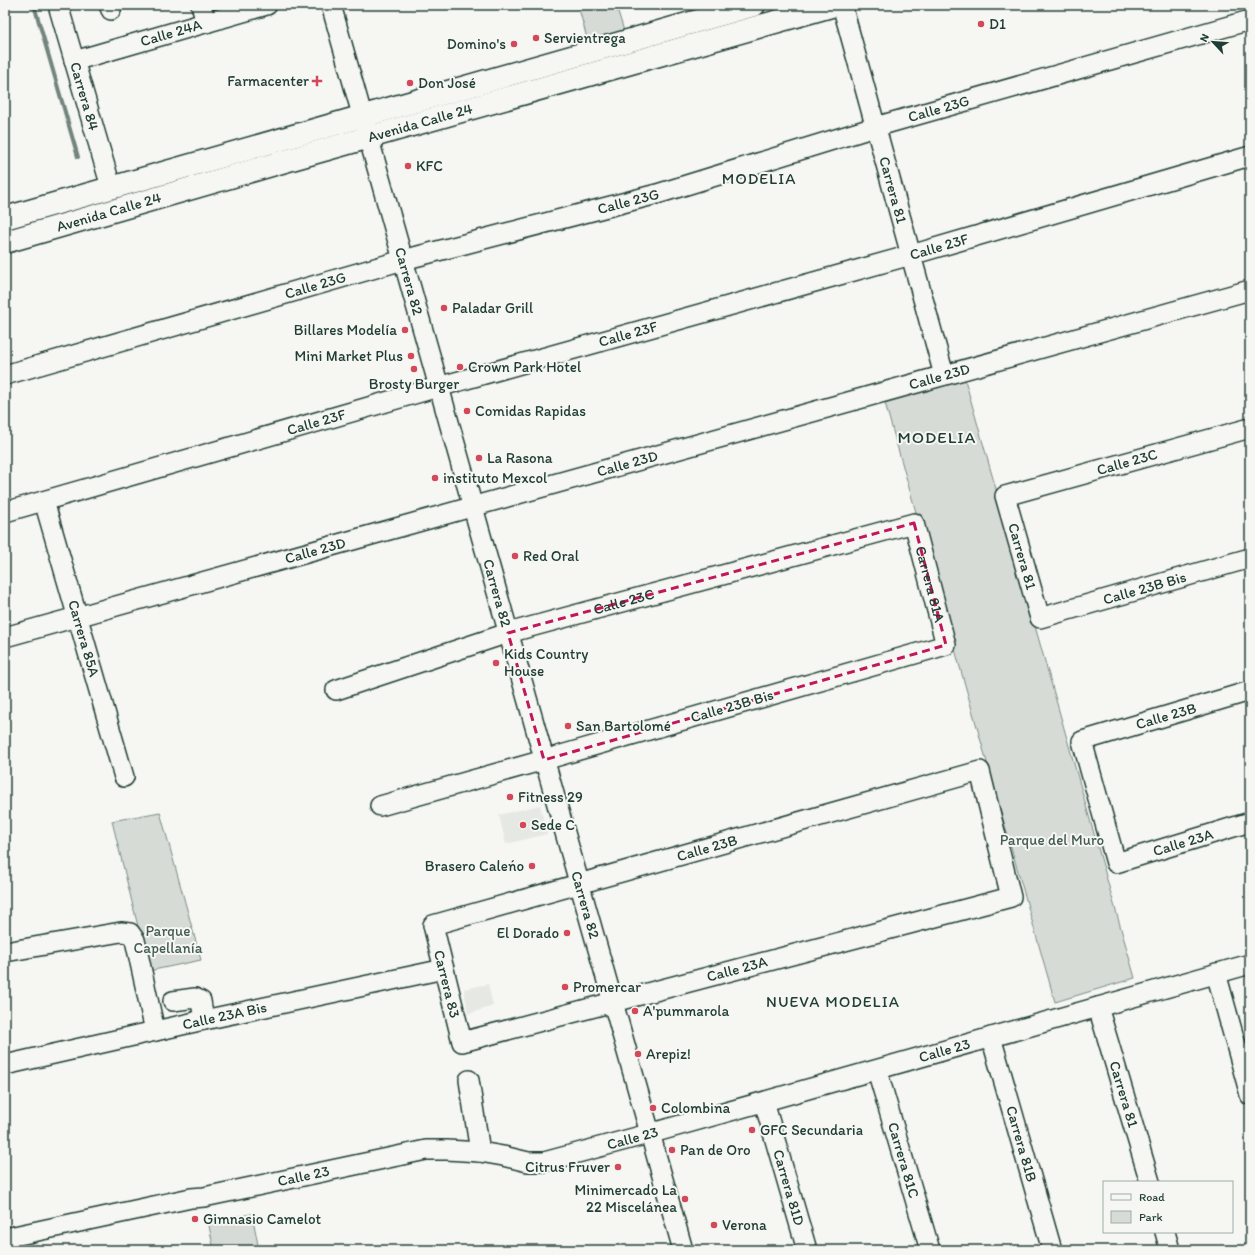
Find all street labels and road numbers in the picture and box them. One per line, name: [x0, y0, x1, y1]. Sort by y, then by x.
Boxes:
street label: Calle 24A: [138, 15, 204, 50]
street label: Carrera 84: [66, 60, 103, 133]
street label: Calle 23G: [906, 92, 971, 126]
street label: Avenida Calle 24: [366, 99, 475, 146]
street label: Carrera 81: [875, 155, 911, 226]
street label: Calle 23G: [596, 185, 661, 218]
street label: Avenida Calle 24: [54, 188, 163, 236]
street label: Calle 23F: [908, 230, 971, 264]
street label: Carrera 82: [391, 245, 427, 317]
street label: Calle 23G: [283, 268, 348, 303]
street label: Calle 23F: [597, 317, 660, 351]
street label: Calle 23D: [907, 359, 972, 394]
street label: Calle 23F: [285, 405, 348, 439]
street label: Calle 23C: [1095, 445, 1160, 479]
street label: Calle 23D: [595, 446, 660, 481]
street label: Carrera 81: [1004, 521, 1040, 592]
street label: Calle 23D: [283, 533, 348, 568]
street label: Carrera 81A: [911, 544, 949, 625]
street label: Carrera 82: [479, 557, 515, 629]
street label: Calle 23B Bis: [1101, 568, 1189, 609]
street label: Calle 23C: [591, 585, 656, 618]
street label: Carrera 85A: [64, 598, 104, 679]
street label: Calle 23B Bis: [688, 685, 776, 726]
street label: Calle 23B: [1134, 699, 1199, 733]
street label: Calle 23A: [1151, 825, 1216, 860]
street label: Calle 23B: [675, 831, 740, 865]
street label: Carrera 82: [567, 869, 604, 941]
street label: Carrera 83: [430, 948, 464, 1020]
street label: Calle 23A: [705, 952, 770, 986]
street label: Calle 23A Bis: [181, 998, 269, 1034]
street label: Calle 23: [917, 1035, 972, 1066]
street label: Carrera 81: [1106, 1059, 1142, 1130]
street label: Carrera 81B: [1002, 1104, 1041, 1184]
street label: Carrera 81C: [884, 1120, 923, 1201]
street label: Calle 23: [605, 1123, 660, 1154]
street label: Carrera 81D: [769, 1147, 808, 1228]
street label: Calle 23: [276, 1162, 331, 1190]

